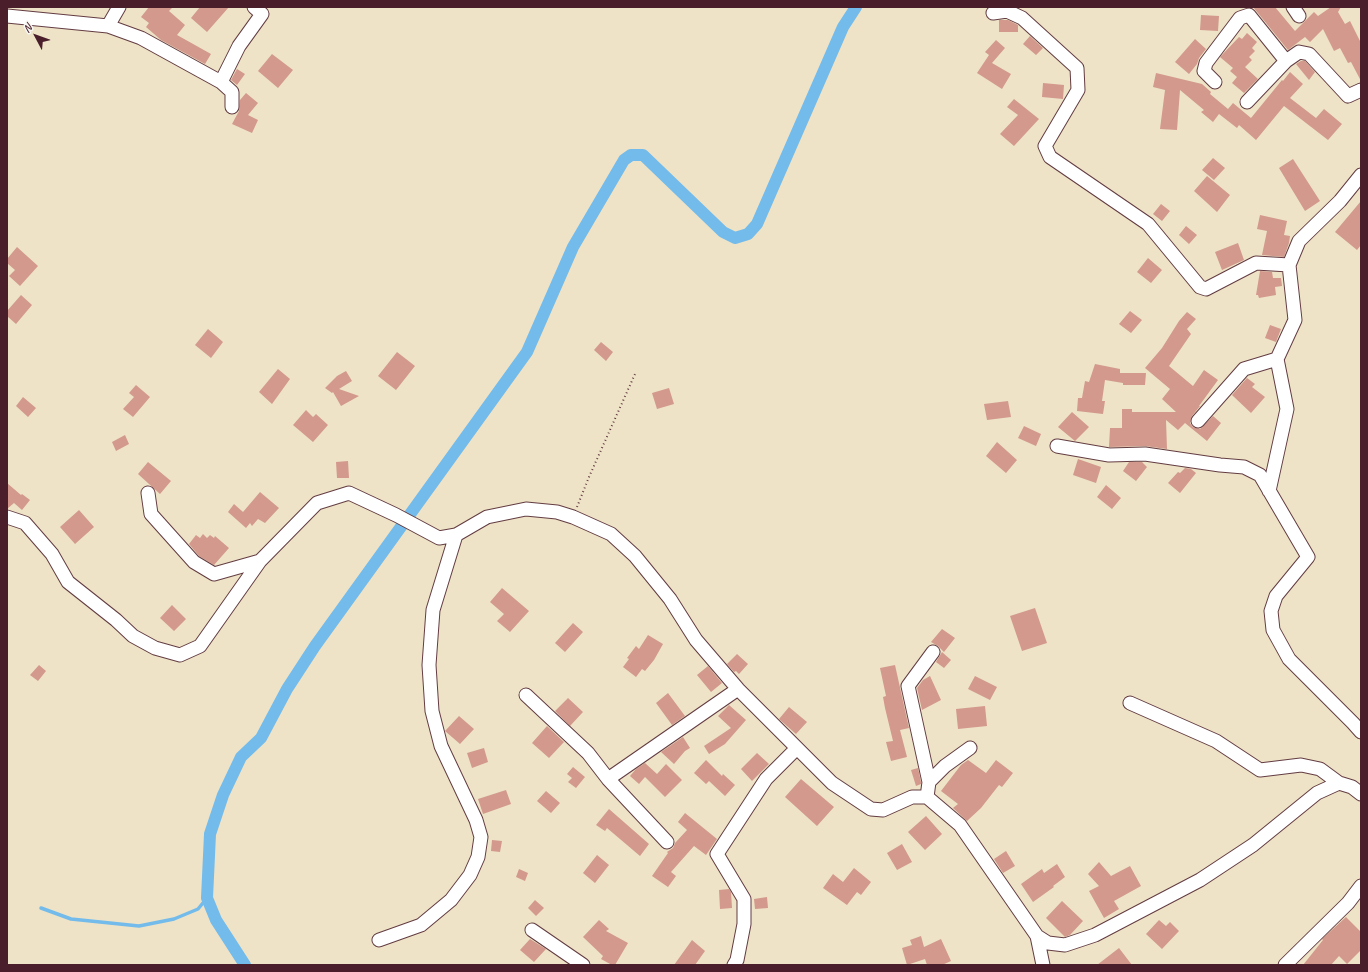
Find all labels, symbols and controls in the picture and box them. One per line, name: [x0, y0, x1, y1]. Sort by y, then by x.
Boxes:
north arrow: [16, 16, 56, 56]
text: N: [19, 21, 34, 35]

